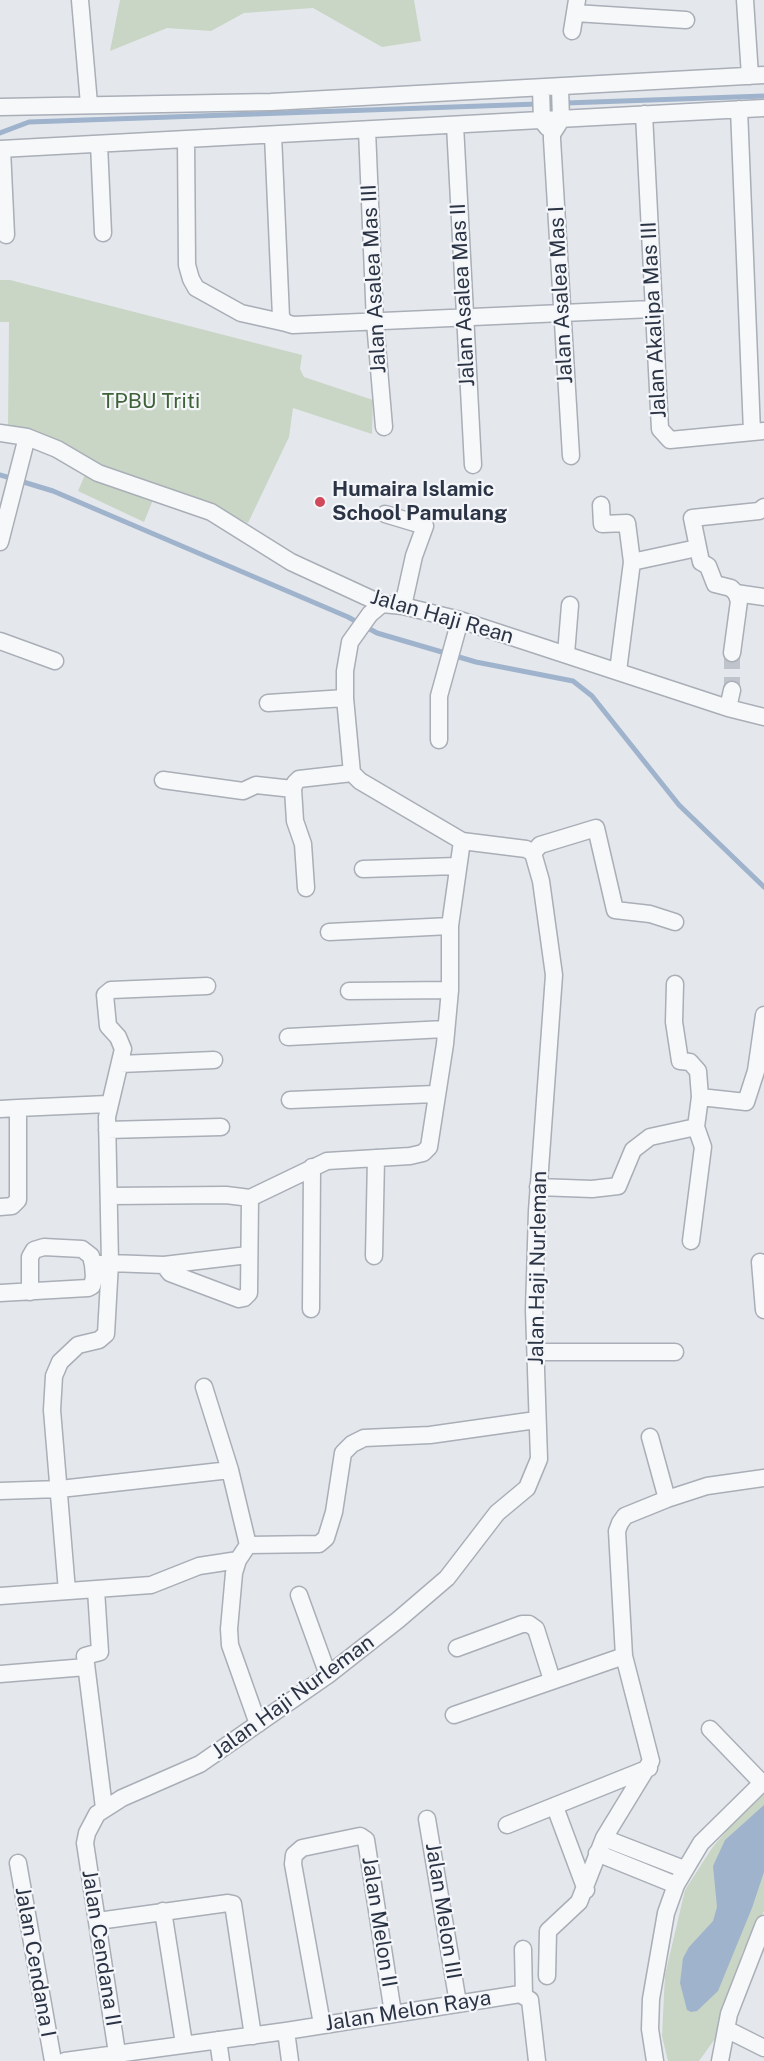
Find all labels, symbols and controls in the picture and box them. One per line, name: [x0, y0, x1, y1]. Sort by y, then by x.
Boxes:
street label: Jalan Asalea Mas III: [356, 184, 392, 374]
street label: Jalan Asalea Mas II: [446, 203, 480, 387]
street label: Jalan Asalea Mas I: [544, 206, 578, 384]
street label: Jalan Akalipa Mas III: [636, 221, 672, 419]
park label: TPBU Triti: [102, 389, 200, 415]
place label: Humaira Islamic School Pamulang: [332, 477, 507, 527]
marker: Humaira Islamic School Pamulang: [313, 495, 327, 509]
street label: Jalan Haji Rean: [367, 585, 517, 649]
street label: Jalan Haji Nurleman: [524, 1171, 552, 1365]
street label: Jalan Haji Nurleman: [207, 1630, 379, 1764]
street label: Jalan Melon III: [420, 1841, 466, 1981]
street label: Jalan Melon II: [356, 1855, 402, 1989]
street label: Jalan Cendana II: [76, 1868, 126, 2028]
street label: Jalan Cendana I: [9, 1885, 61, 2039]
street label: Jalan Melon Raya: [323, 1985, 493, 2037]

